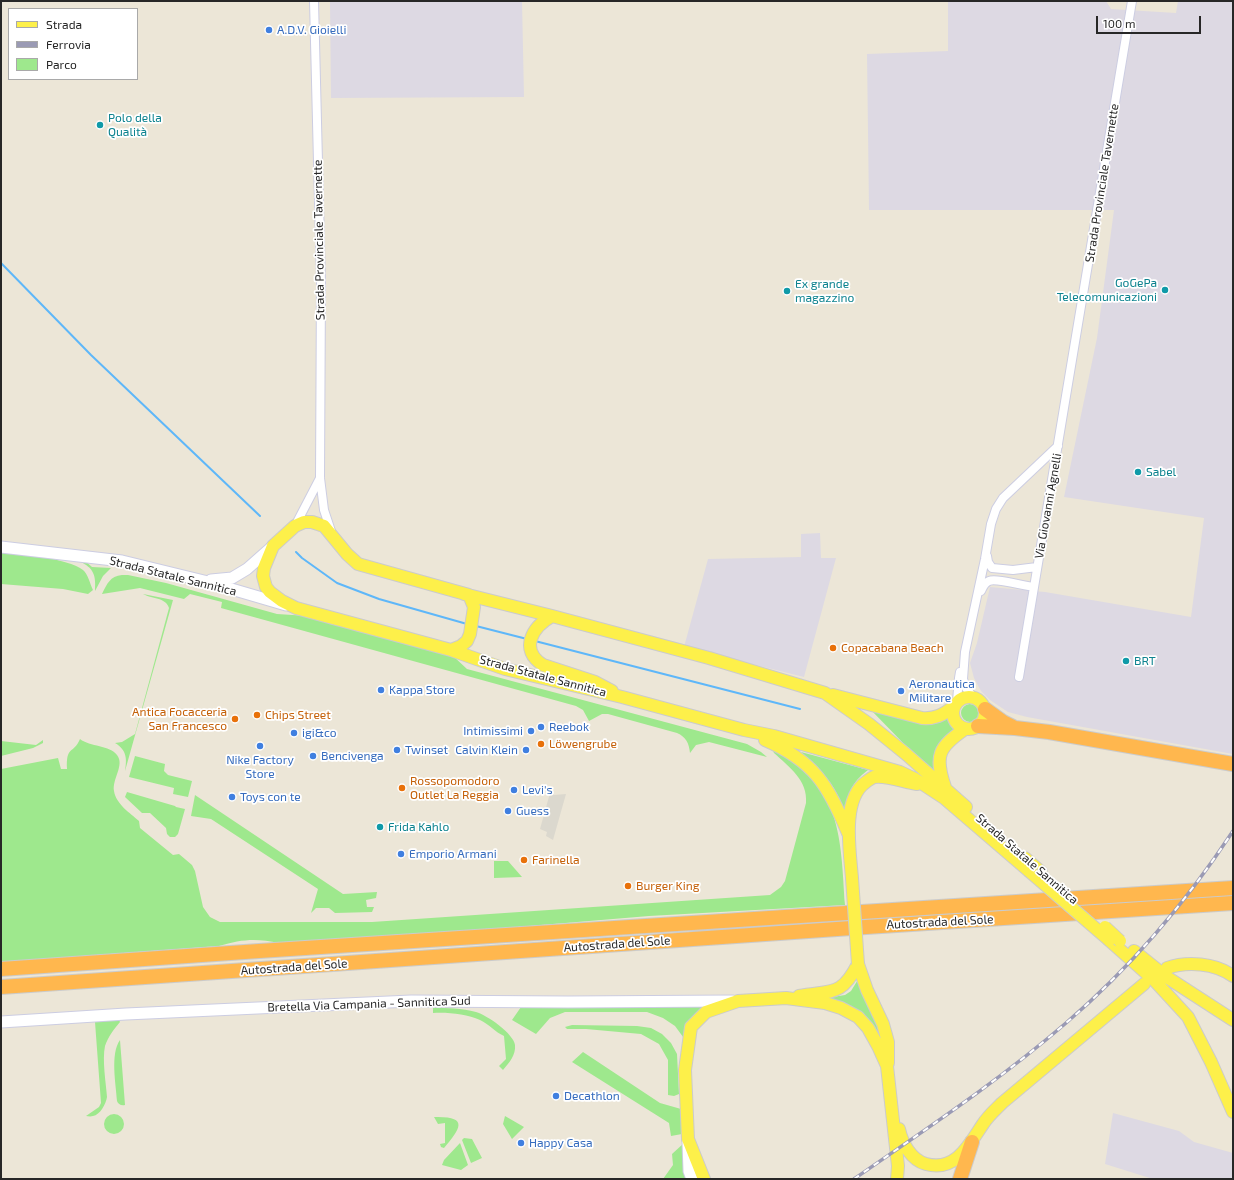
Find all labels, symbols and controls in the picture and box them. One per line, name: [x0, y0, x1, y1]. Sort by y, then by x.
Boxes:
legend: [8, 8, 138, 80]
scale bar: [1098, 8, 1203, 34]
text: 100 m: [1103, 16, 1135, 30]
text: Strada: [46, 17, 82, 31]
place label: A.D.V. Gioielli: [277, 23, 346, 37]
marker: A.D.V. Gioielli: [264, 25, 274, 35]
text: Ferrovia: [46, 37, 91, 51]
text: Parco: [46, 57, 77, 71]
street label: Strada Provinciale Tavernette: [1082, 103, 1122, 263]
place label: Polo della Qualità: [108, 111, 162, 139]
marker: Polo della Qualità: [95, 120, 105, 130]
street label: Strada Provinciale Tavernette: [310, 160, 328, 320]
place label: GoGePa Telecomunicazioni: [1057, 276, 1157, 304]
place label: Ex grande magazzino: [795, 277, 854, 305]
marker: GoGePa Telecomunicazioni: [1160, 285, 1170, 295]
marker: Ex grande magazzino: [782, 286, 792, 296]
street label: Via Giovanni Agnelli: [1032, 452, 1064, 560]
place label: Sabel: [1146, 465, 1176, 479]
marker: Sabel: [1133, 467, 1143, 477]
street label: Strada Statale Sannitica: [108, 553, 238, 599]
place label: Copacabana Beach: [841, 641, 944, 655]
marker: Copacabana Beach: [828, 643, 838, 653]
street label: Strada Statale Sannitica: [478, 652, 608, 700]
place label: BRT: [1134, 654, 1156, 668]
marker: BRT: [1121, 656, 1131, 666]
place label: Aeronautica Militare: [909, 677, 975, 705]
place label: Kappa Store: [389, 683, 455, 697]
marker: Kappa Store: [376, 685, 386, 695]
marker: Aeronautica Militare: [896, 686, 906, 696]
place label: Antica Focacceria San Francesco: [132, 705, 227, 733]
place label: Chips Street: [265, 708, 331, 722]
marker: Chips Street: [252, 710, 262, 720]
marker: Antica Focacceria San Francesco: [230, 714, 240, 724]
place label: Reebok: [549, 720, 589, 734]
marker: Reebok: [536, 722, 546, 732]
place label: Intimissimi: [463, 724, 523, 738]
place label: igi&co: [302, 726, 336, 740]
marker: Intimissimi: [526, 726, 536, 736]
marker: igi&co: [289, 728, 299, 738]
place label: Löwengrube: [549, 737, 617, 751]
marker: Löwengrube: [536, 739, 546, 749]
marker: Nike Factory Store: [255, 741, 265, 751]
place label: Twinset: [405, 743, 448, 757]
place label: Calvin Klein: [455, 743, 518, 757]
marker: Twinset: [392, 745, 402, 755]
marker: Calvin Klein: [521, 745, 531, 755]
place label: Bencivenga: [321, 749, 384, 763]
marker: Bencivenga: [308, 751, 318, 761]
place label: Nike Factory Store: [226, 753, 294, 781]
place label: Rossopomodoro Outlet La Reggia: [410, 774, 499, 802]
marker: Rossopomodoro Outlet La Reggia: [397, 783, 407, 793]
place label: Levi's: [522, 783, 552, 797]
marker: Levi's: [509, 785, 519, 795]
place label: Toys con te: [240, 790, 301, 804]
marker: Toys con te: [227, 792, 237, 802]
place label: Guess: [516, 804, 549, 818]
marker: Guess: [503, 806, 513, 816]
street label: Strada Statale Sannitica: [973, 811, 1081, 907]
place label: Frida Kahlo: [388, 820, 449, 834]
marker: Frida Kahlo: [375, 822, 385, 832]
place label: Emporio Armani: [409, 847, 497, 861]
marker: Emporio Armani: [396, 849, 406, 859]
place label: Farinella: [532, 853, 580, 867]
marker: Farinella: [519, 855, 529, 865]
place label: Burger King: [636, 879, 699, 893]
marker: Burger King: [623, 881, 633, 891]
street label: Autostrada del Sole: [886, 912, 994, 932]
street label: Autostrada del Sole: [563, 933, 671, 955]
street label: Autostrada del Sole: [240, 956, 348, 978]
street label: Bretella Via Campania - Sannitica Sud: [267, 993, 471, 1015]
place label: Decathlon: [564, 1089, 620, 1103]
marker: Decathlon: [551, 1091, 561, 1101]
place label: Happy Casa: [529, 1136, 593, 1150]
marker: Happy Casa: [516, 1138, 526, 1148]

